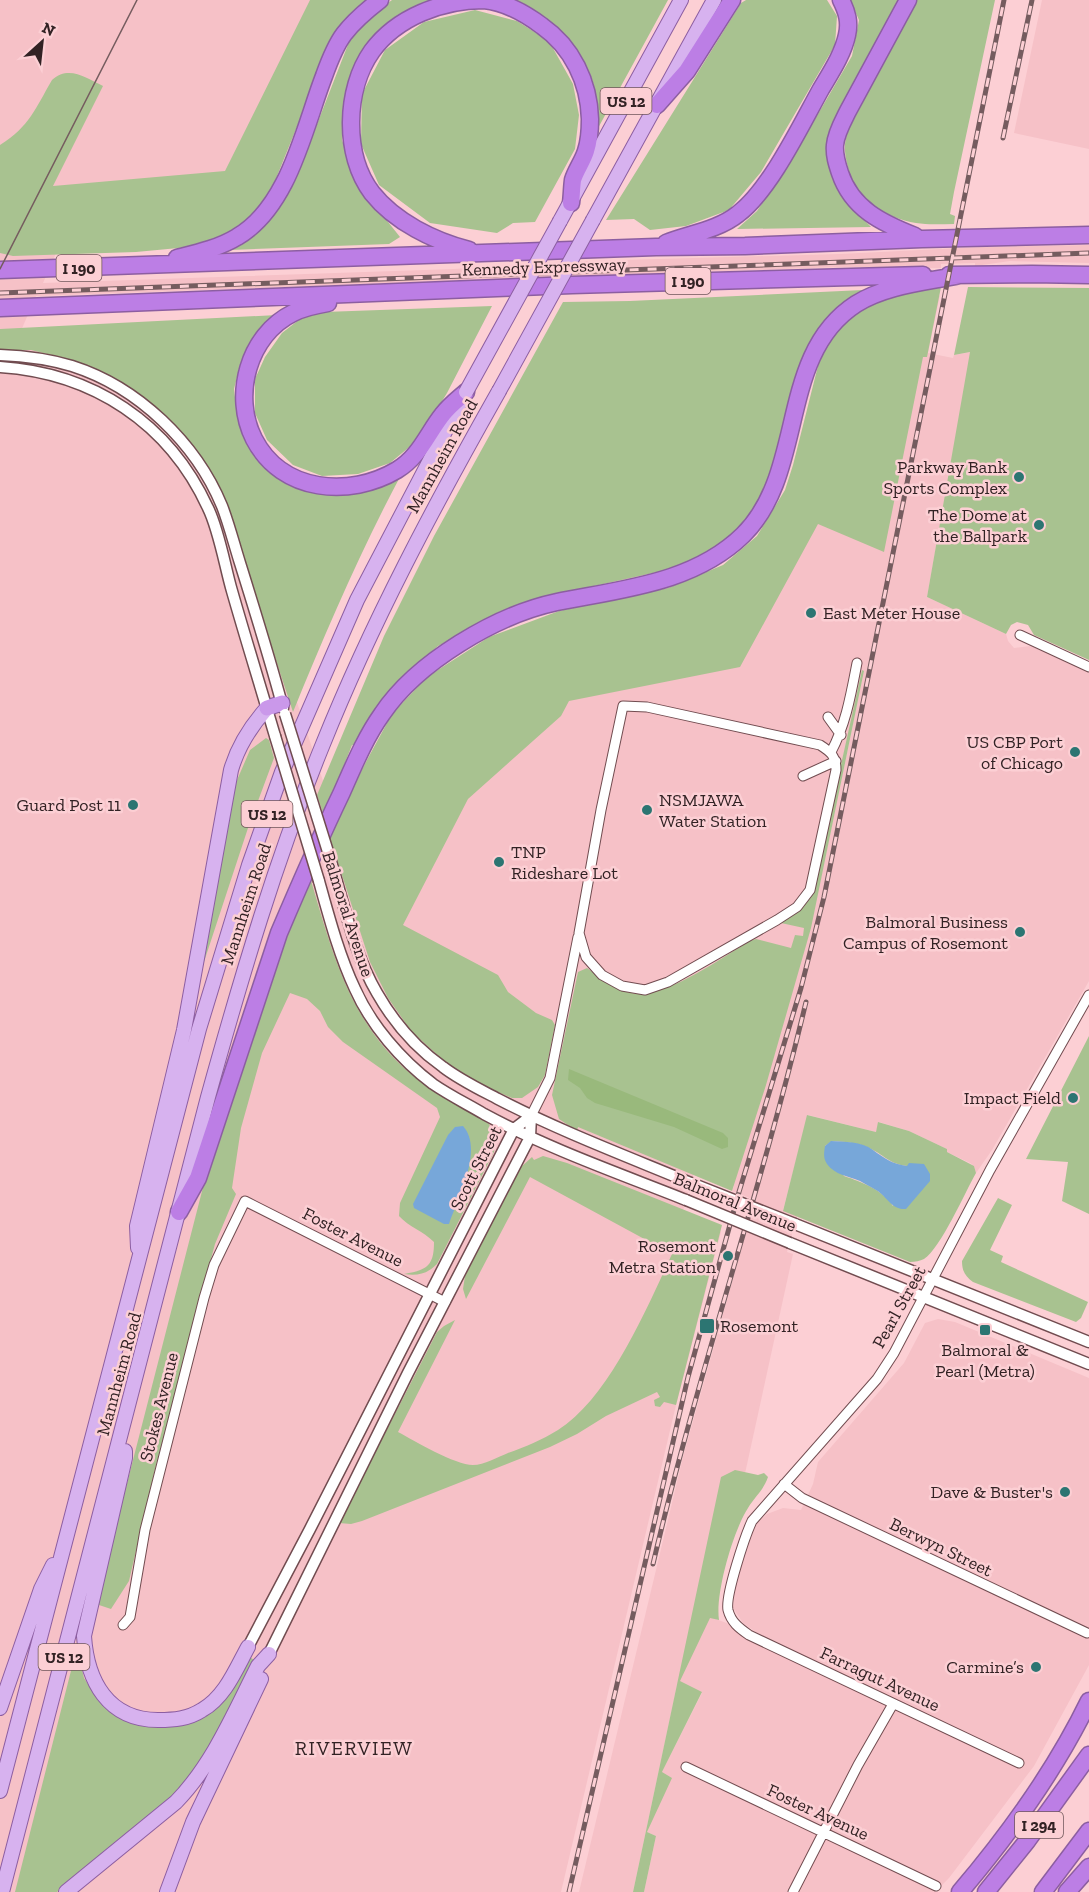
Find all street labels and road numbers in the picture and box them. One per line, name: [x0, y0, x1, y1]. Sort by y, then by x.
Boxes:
road number: US 12: [600, 88, 652, 114]
street label: Kennedy Expressway: [462, 253, 627, 281]
road number: I 190: [56, 255, 101, 281]
road number: I 190: [666, 268, 710, 294]
street label: Mannheim Road: [402, 395, 482, 517]
road number: US 12: [242, 801, 292, 827]
street label: Mannheim Road: [216, 840, 276, 968]
street label: Balmoral Avenue: [317, 848, 379, 980]
street label: Scott Street: [445, 1122, 507, 1214]
street label: Balmoral Avenue: [670, 1167, 800, 1237]
street label: Foster Avenue: [299, 1202, 407, 1272]
street label: Pearl Street: [867, 1262, 931, 1352]
street label: Mannheim Road: [92, 1310, 146, 1438]
street label: Stokes Avenue: [135, 1350, 183, 1464]
street label: Berwyn Street: [886, 1513, 996, 1582]
street label: Farragut Avenue: [817, 1642, 943, 1716]
road number: US 12: [38, 1644, 90, 1670]
street label: Foster Avenue: [764, 1779, 872, 1845]
road number: I 294: [1015, 1812, 1063, 1838]

